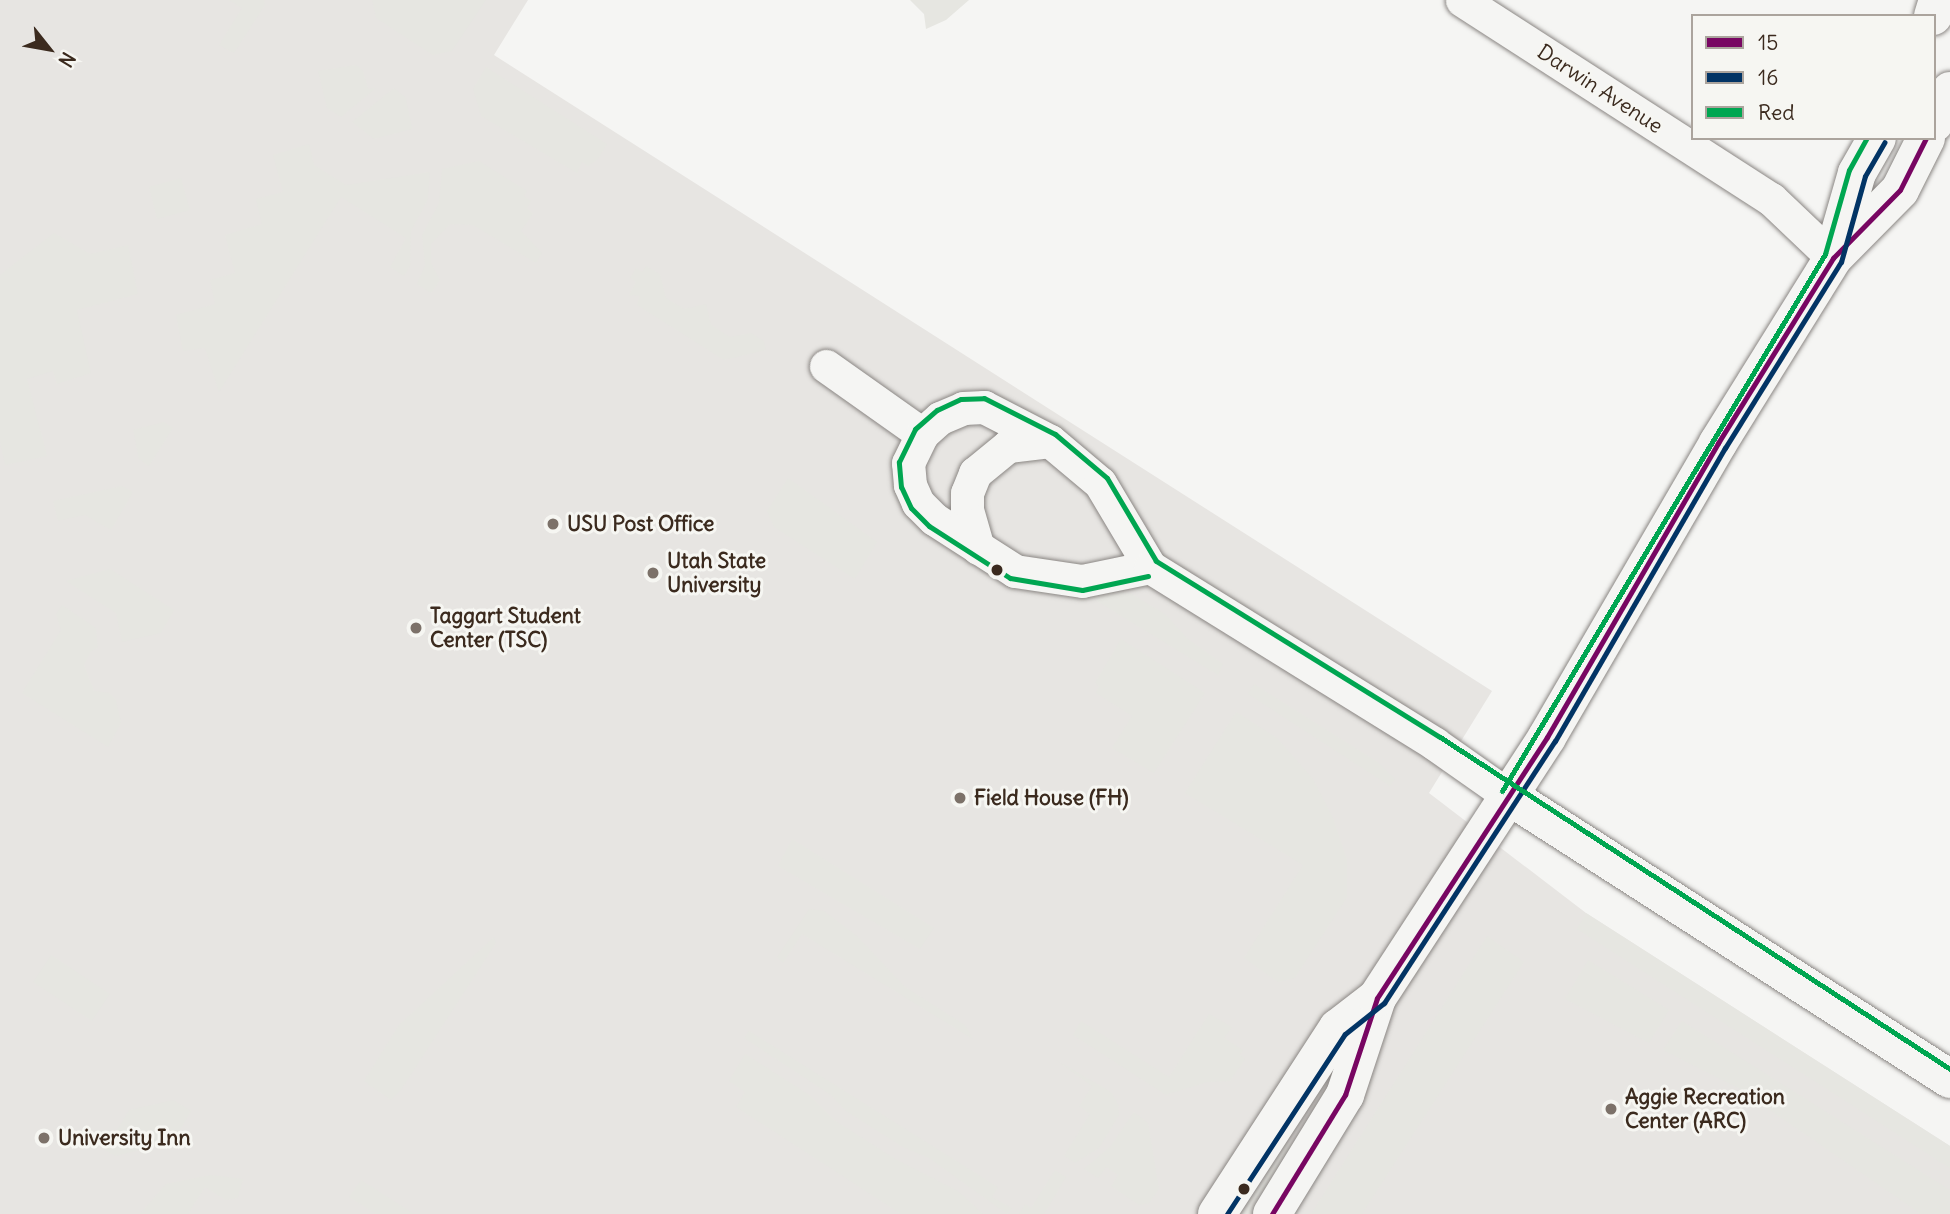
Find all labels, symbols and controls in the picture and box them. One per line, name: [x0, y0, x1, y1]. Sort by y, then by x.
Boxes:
north arrow: [14, 14, 84, 84]
legend: [1691, 14, 1936, 140]
text: 15: [1758, 29, 1778, 56]
street label: Darwin Avenue: [1533, 39, 1667, 139]
text: N: [53, 48, 81, 72]
text: 16: [1758, 64, 1778, 91]
text: Red: [1758, 99, 1795, 126]
place label: USU Post Office: [567, 511, 714, 537]
marker: USU Post Office: [545, 516, 561, 532]
place label: Utah State University: [667, 548, 766, 598]
unlabelled marker: [990, 563, 1004, 577]
marker: Utah State University: [645, 565, 661, 581]
place label: Taggart Student Center (TSC): [430, 603, 581, 653]
marker: Taggart Student Center (TSC): [408, 620, 424, 636]
place label: Field House (FH): [974, 785, 1129, 811]
marker: Field House (FH): [952, 790, 968, 806]
place label: Aggie Recreation Center (ARC): [1625, 1084, 1785, 1134]
marker: Aggie Recreation Center (ARC): [1603, 1101, 1619, 1117]
place label: University Inn: [58, 1125, 191, 1151]
marker: University Inn: [36, 1130, 52, 1146]
unlabelled marker: [1237, 1182, 1251, 1196]

